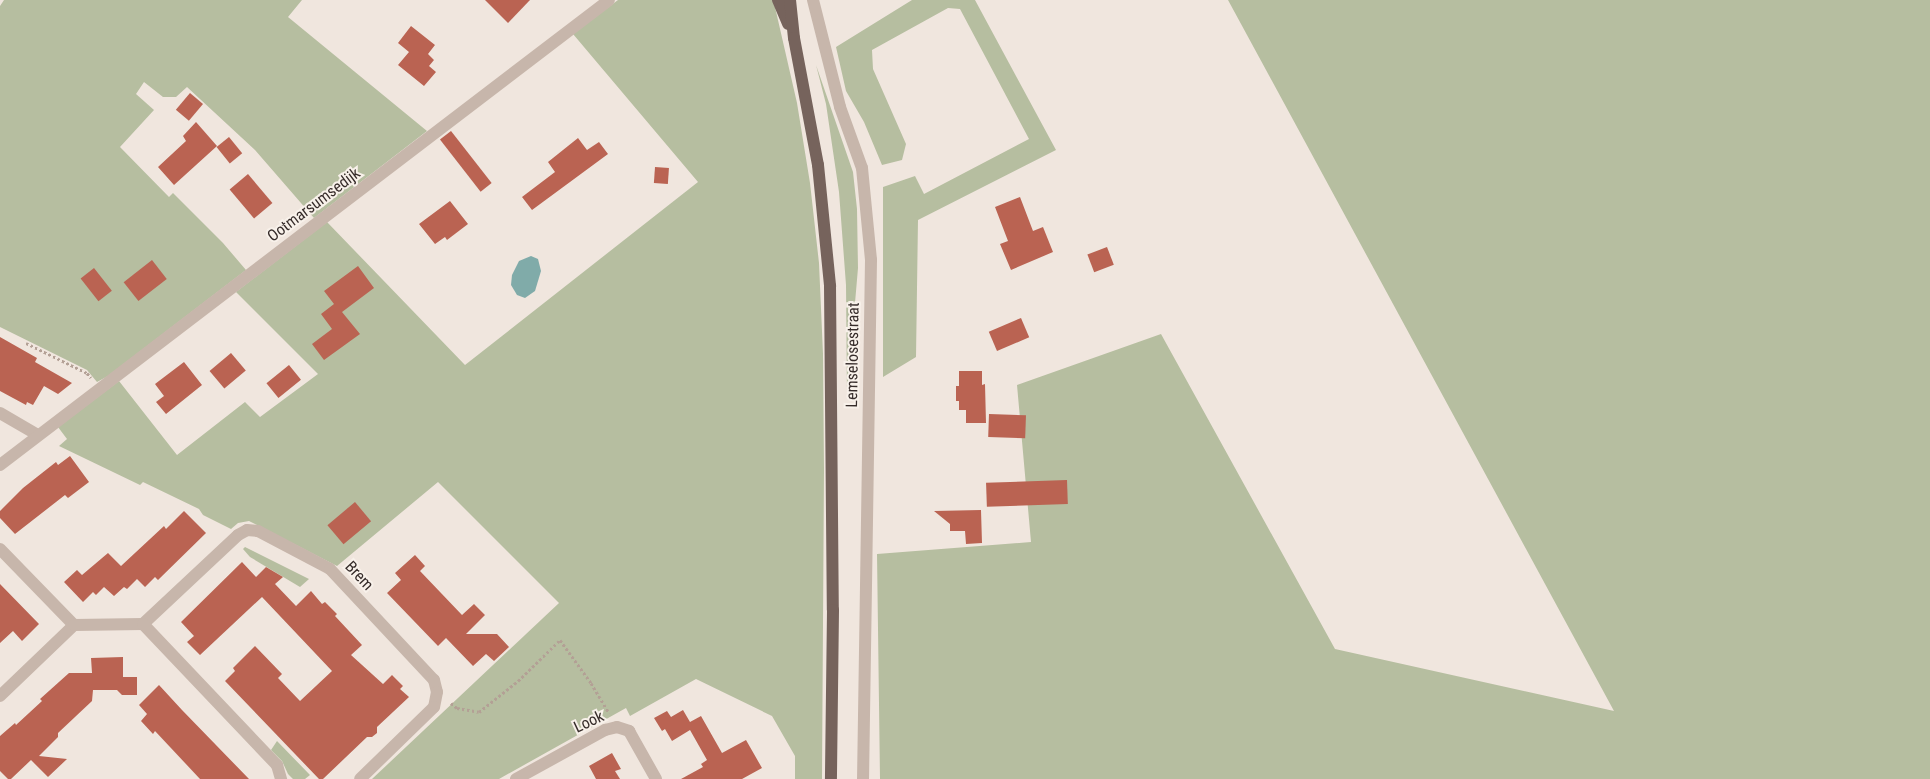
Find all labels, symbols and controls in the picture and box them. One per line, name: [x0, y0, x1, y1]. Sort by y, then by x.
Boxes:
street label: Ootmarsumsedijk: [264, 164, 364, 246]
street label: Lemselosestraat: [842, 302, 864, 408]
street label: Brem: [341, 557, 377, 595]
street label: Look: [571, 707, 607, 737]

